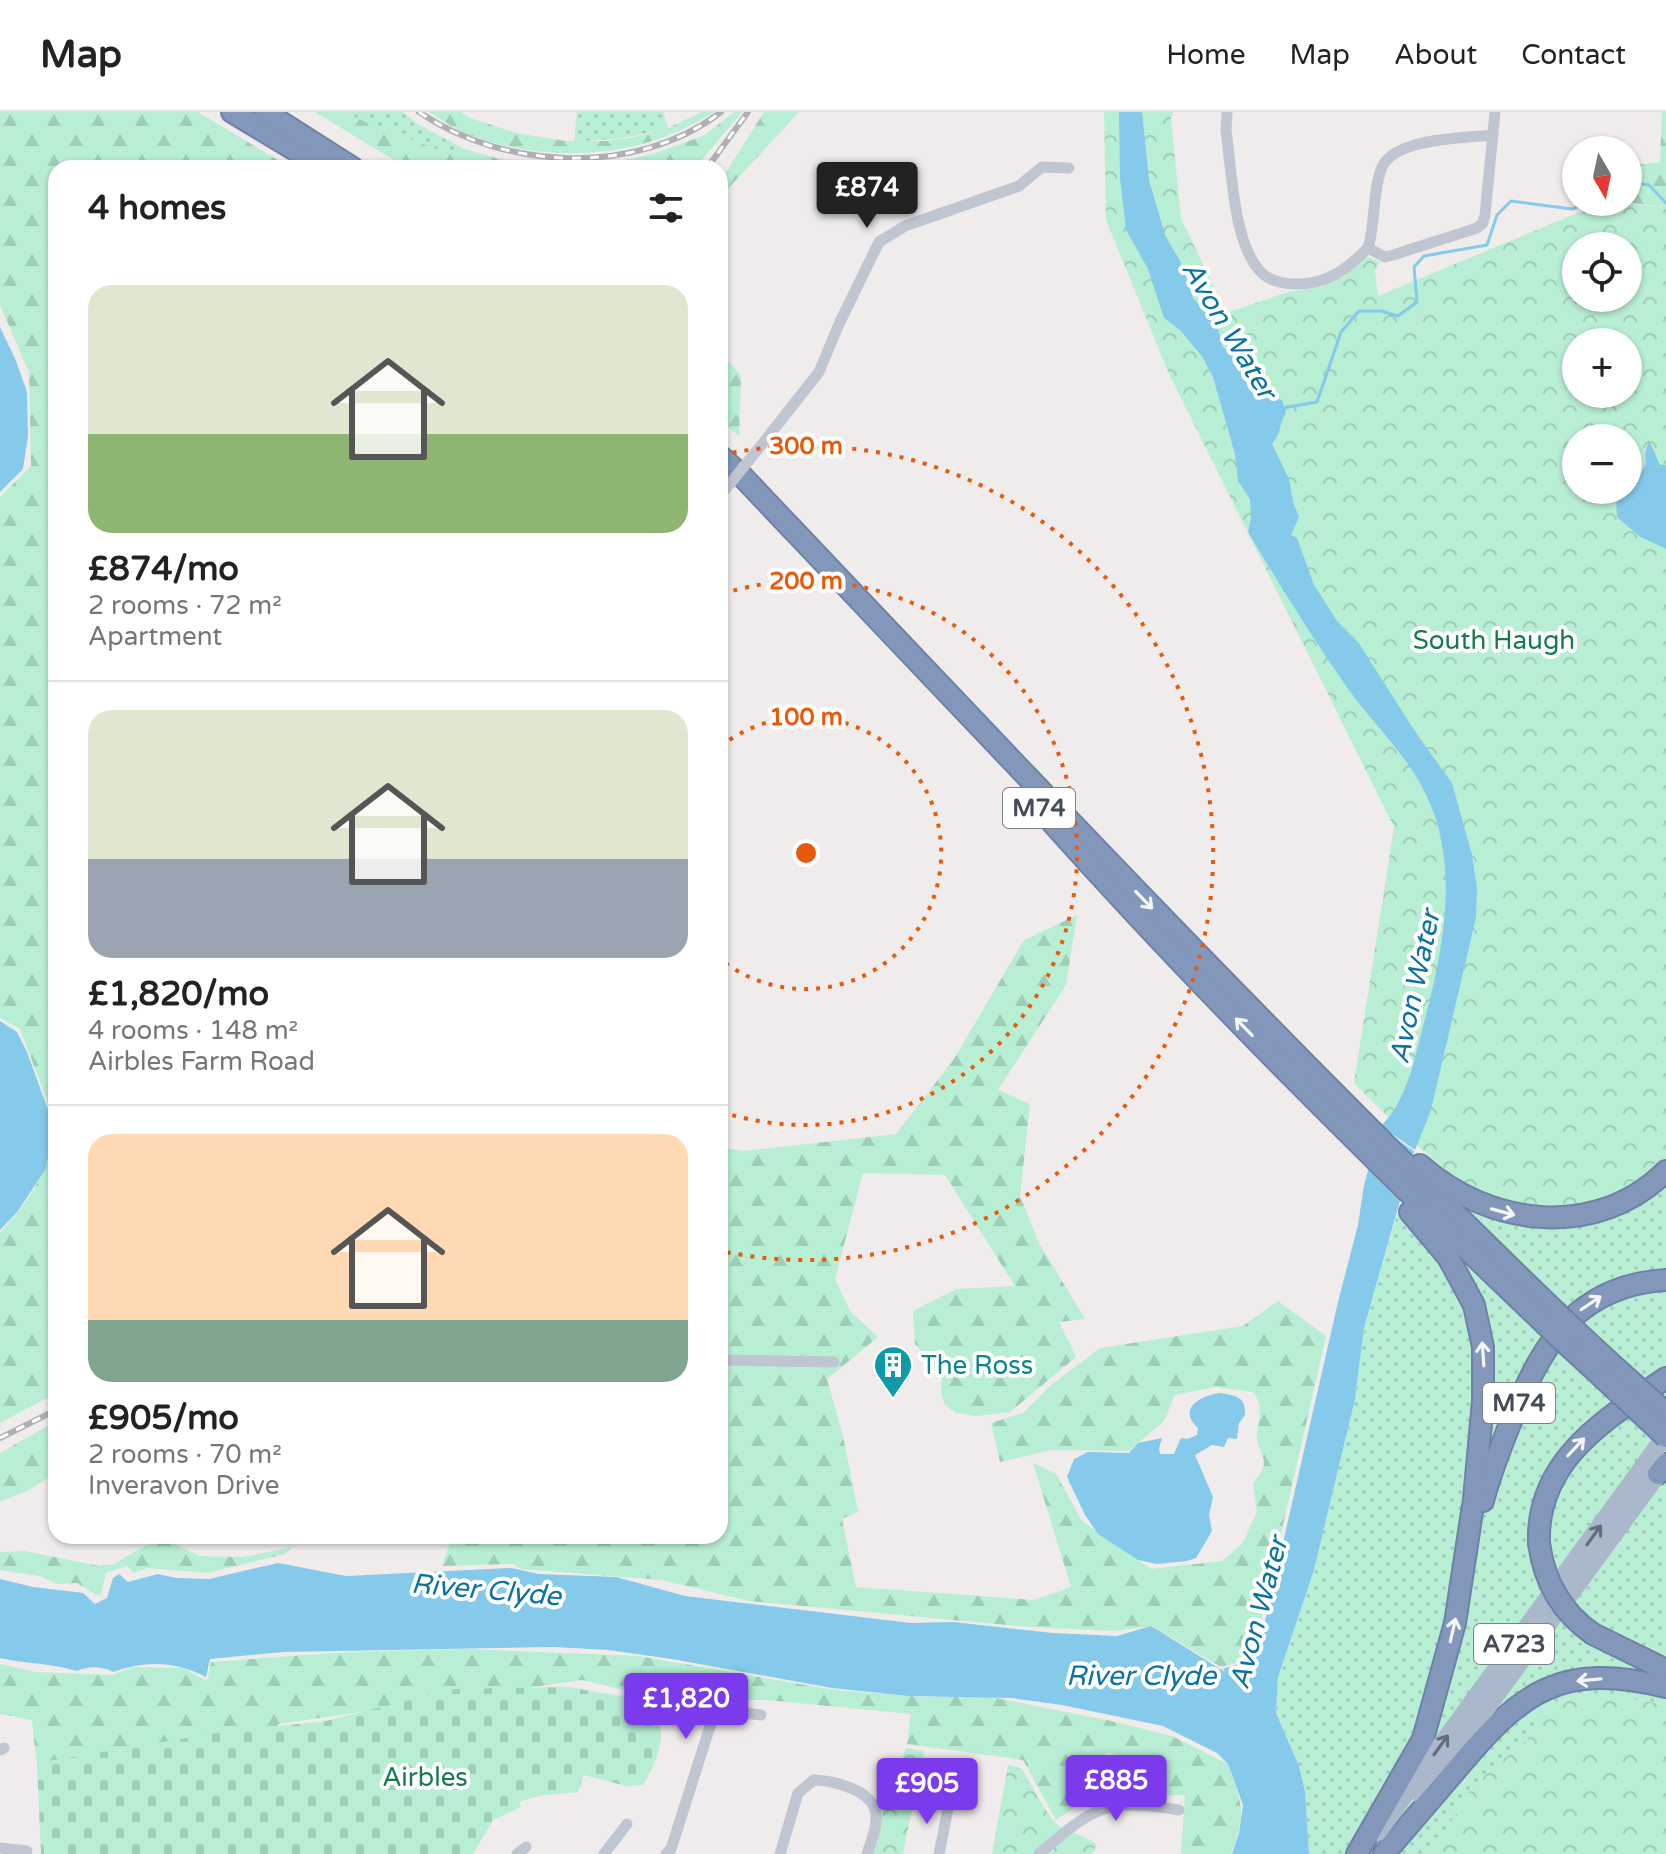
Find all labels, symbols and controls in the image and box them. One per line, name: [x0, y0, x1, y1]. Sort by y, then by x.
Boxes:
text: Map: [40, 32, 122, 78]
text: Home: [1166, 38, 1246, 72]
text: Map: [1290, 38, 1350, 72]
text: About: [1394, 38, 1477, 72]
text: Contact: [1521, 38, 1626, 72]
north arrow: [1562, 136, 1642, 216]
map controls: [1562, 136, 1642, 504]
pin: £874: [820, 162, 914, 230]
text: £874: [835, 172, 899, 203]
icon: filters: [644, 186, 688, 230]
text: 4 homes: [88, 188, 226, 229]
button: locate: [1562, 232, 1642, 312]
water label: Avon Water: [1174, 255, 1285, 408]
button: +: [1562, 328, 1642, 408]
icon: home: [316, 337, 460, 481]
button: −: [1562, 424, 1642, 504]
text: 300 m: [769, 432, 843, 461]
text: £874/mo: [88, 549, 239, 590]
text: 200 m: [769, 567, 843, 596]
text: 2 rooms · 72 m²: [88, 590, 282, 621]
text: Apartment: [88, 621, 222, 652]
park label: South Haugh: [1413, 625, 1575, 656]
text: 100 m: [769, 703, 843, 732]
icon: home: [316, 762, 460, 906]
road number: M74: [1003, 788, 1075, 828]
centre of rings: [792, 839, 820, 867]
one-way arrow: [1134, 890, 1153, 910]
water label: Avon Water: [1382, 904, 1448, 1067]
text: £1,820/mo: [88, 974, 269, 1015]
text: 4 rooms · 148 m²: [88, 1015, 298, 1046]
one-way arrow: [1235, 1018, 1254, 1038]
text: Airbles Farm Road: [88, 1046, 315, 1077]
icon: home: [316, 1186, 460, 1330]
one-way arrow: [1490, 1205, 1516, 1220]
one-way arrow: [1579, 1295, 1601, 1312]
one-way arrow: [1475, 1341, 1490, 1368]
building icon: The Ross: [872, 1344, 914, 1399]
place label: The Ross: [921, 1350, 1033, 1381]
road number: M74: [1483, 1383, 1555, 1423]
text: £905/mo: [88, 1398, 239, 1439]
one-way arrow: [1566, 1437, 1585, 1457]
text: 2 rooms · 70 m²: [88, 1439, 282, 1470]
text: Inveravon Drive: [88, 1470, 279, 1501]
one-way arrow: [1585, 1525, 1602, 1546]
water label: Avon Water: [1222, 1530, 1296, 1693]
water label: River Clyde: [410, 1567, 564, 1614]
one-way arrow: [1446, 1617, 1461, 1643]
road number: A723: [1474, 1624, 1554, 1664]
water label: River Clyde: [1066, 1659, 1218, 1693]
one-way arrow: [1576, 1672, 1603, 1687]
pin: £1,820: [621, 1673, 751, 1741]
text: £1,820: [642, 1683, 730, 1714]
one-way arrow: [1432, 1735, 1449, 1756]
pin: £885: [1069, 1755, 1163, 1823]
pin: £905: [880, 1758, 974, 1826]
park label: Airbles: [382, 1762, 468, 1793]
text: £885: [1084, 1765, 1148, 1796]
text: £905: [895, 1768, 959, 1799]

